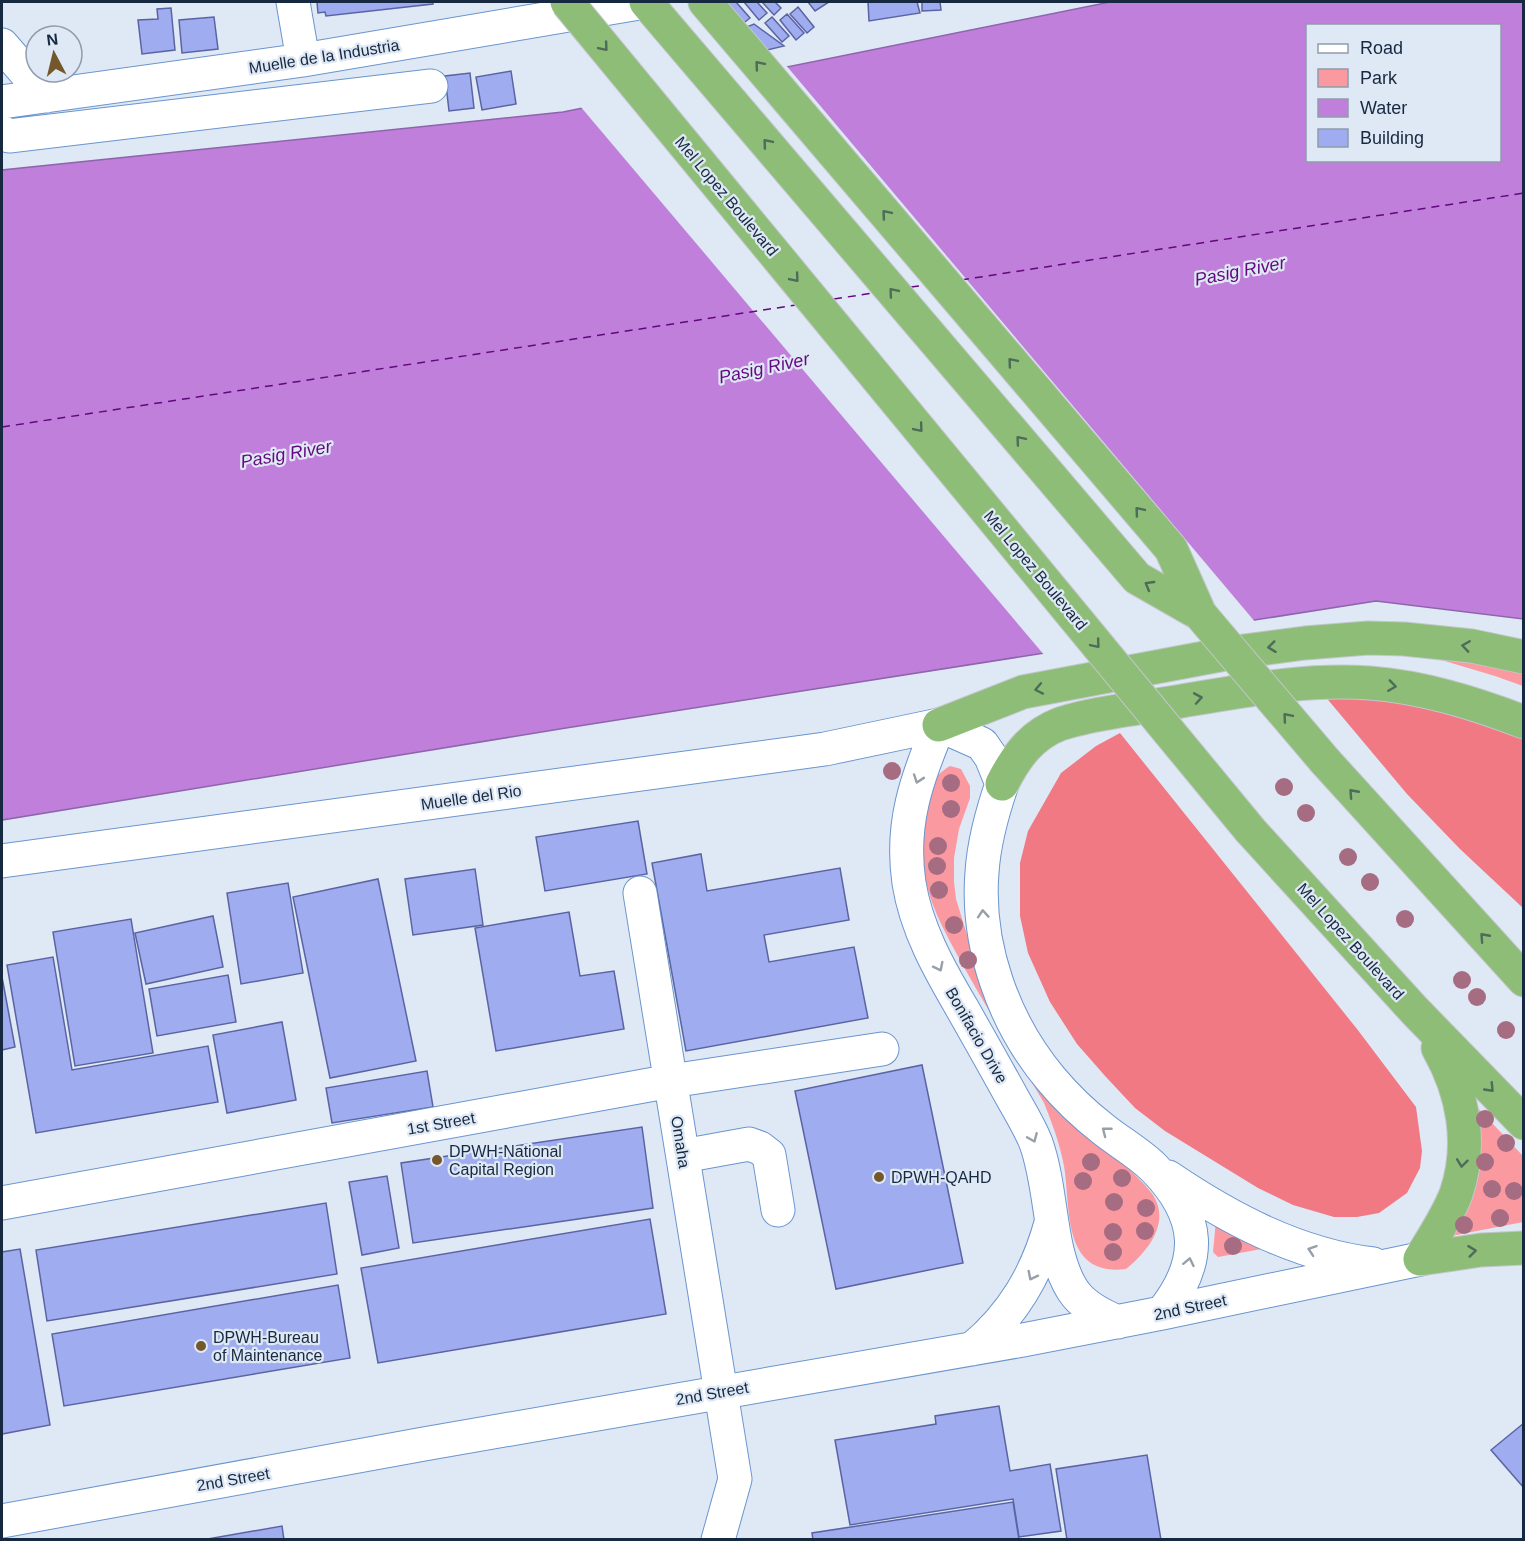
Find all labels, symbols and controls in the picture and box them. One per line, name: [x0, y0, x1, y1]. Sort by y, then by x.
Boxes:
north arrow: [24, 24, 84, 84]
legend: [1306, 24, 1501, 162]
text: N: [45, 30, 59, 49]
street label: Muelle de la Industria: [248, 36, 401, 77]
text: Road: [1360, 38, 1403, 58]
one-way arrow: [596, 40, 607, 51]
one-way arrow: [756, 61, 767, 72]
text: Park: [1360, 68, 1398, 88]
text: Water: [1360, 98, 1407, 118]
text: Building: [1360, 128, 1424, 148]
street label: Mel Lopez Boulevard: [672, 133, 781, 259]
one-way arrow: [763, 139, 774, 150]
one-way arrow: [882, 210, 893, 221]
water label: Pasig River: [1193, 252, 1288, 290]
one-way arrow: [787, 271, 798, 282]
one-way arrow: [889, 288, 900, 299]
water label: Pasig River: [717, 348, 812, 387]
one-way arrow: [1008, 358, 1019, 369]
one-way arrow: [911, 422, 922, 433]
water label: Pasig River: [239, 436, 334, 472]
one-way arrow: [1016, 436, 1027, 447]
street label: Mel Lopez Boulevard: [981, 507, 1090, 633]
one-way arrow: [1135, 507, 1146, 518]
one-way arrow: [1145, 580, 1155, 592]
one-way arrow: [1089, 637, 1100, 648]
one-way arrow: [1267, 640, 1276, 653]
one-way arrow: [1461, 640, 1471, 652]
one-way arrow: [1387, 679, 1396, 691]
one-way arrow: [1034, 682, 1044, 695]
one-way arrow: [1194, 693, 1203, 705]
one-way arrow: [1283, 713, 1294, 724]
one-way arrow: [912, 773, 925, 784]
street label: Muelle del Rio: [420, 782, 523, 813]
one-way arrow: [1349, 789, 1360, 799]
street label: Mel Lopez Boulevard: [1294, 880, 1407, 1003]
one-way arrow: [976, 909, 989, 918]
one-way arrow: [1480, 933, 1491, 944]
one-way arrow: [932, 961, 943, 972]
street label: Bonifacio Drive: [942, 984, 1011, 1086]
one-way arrow: [1482, 1081, 1493, 1092]
street label: 1st Street: [406, 1109, 477, 1138]
street label: Omaha: [668, 1115, 693, 1169]
one-way arrow: [1102, 1128, 1113, 1139]
one-way arrow: [1026, 1132, 1038, 1143]
place label: DPWH-National Capital Region: [449, 1143, 562, 1178]
marker: DPWH-National Capital Region: [430, 1153, 444, 1167]
one-way arrow: [1457, 1158, 1469, 1167]
place label: DPWH-QAHD: [891, 1169, 991, 1186]
marker: DPWH-QAHD: [872, 1170, 886, 1184]
one-way arrow: [1307, 1245, 1318, 1258]
one-way arrow: [1467, 1245, 1476, 1258]
one-way arrow: [1182, 1257, 1195, 1267]
one-way arrow: [1027, 1270, 1039, 1281]
street label: 2nd Street: [1152, 1291, 1229, 1323]
place label: DPWH-Bureau of Maintenance: [213, 1329, 323, 1364]
marker: DPWH-Bureau of Maintenance: [194, 1339, 208, 1353]
street label: 2nd Street: [674, 1379, 750, 1408]
street label: 2nd Street: [195, 1465, 271, 1494]

